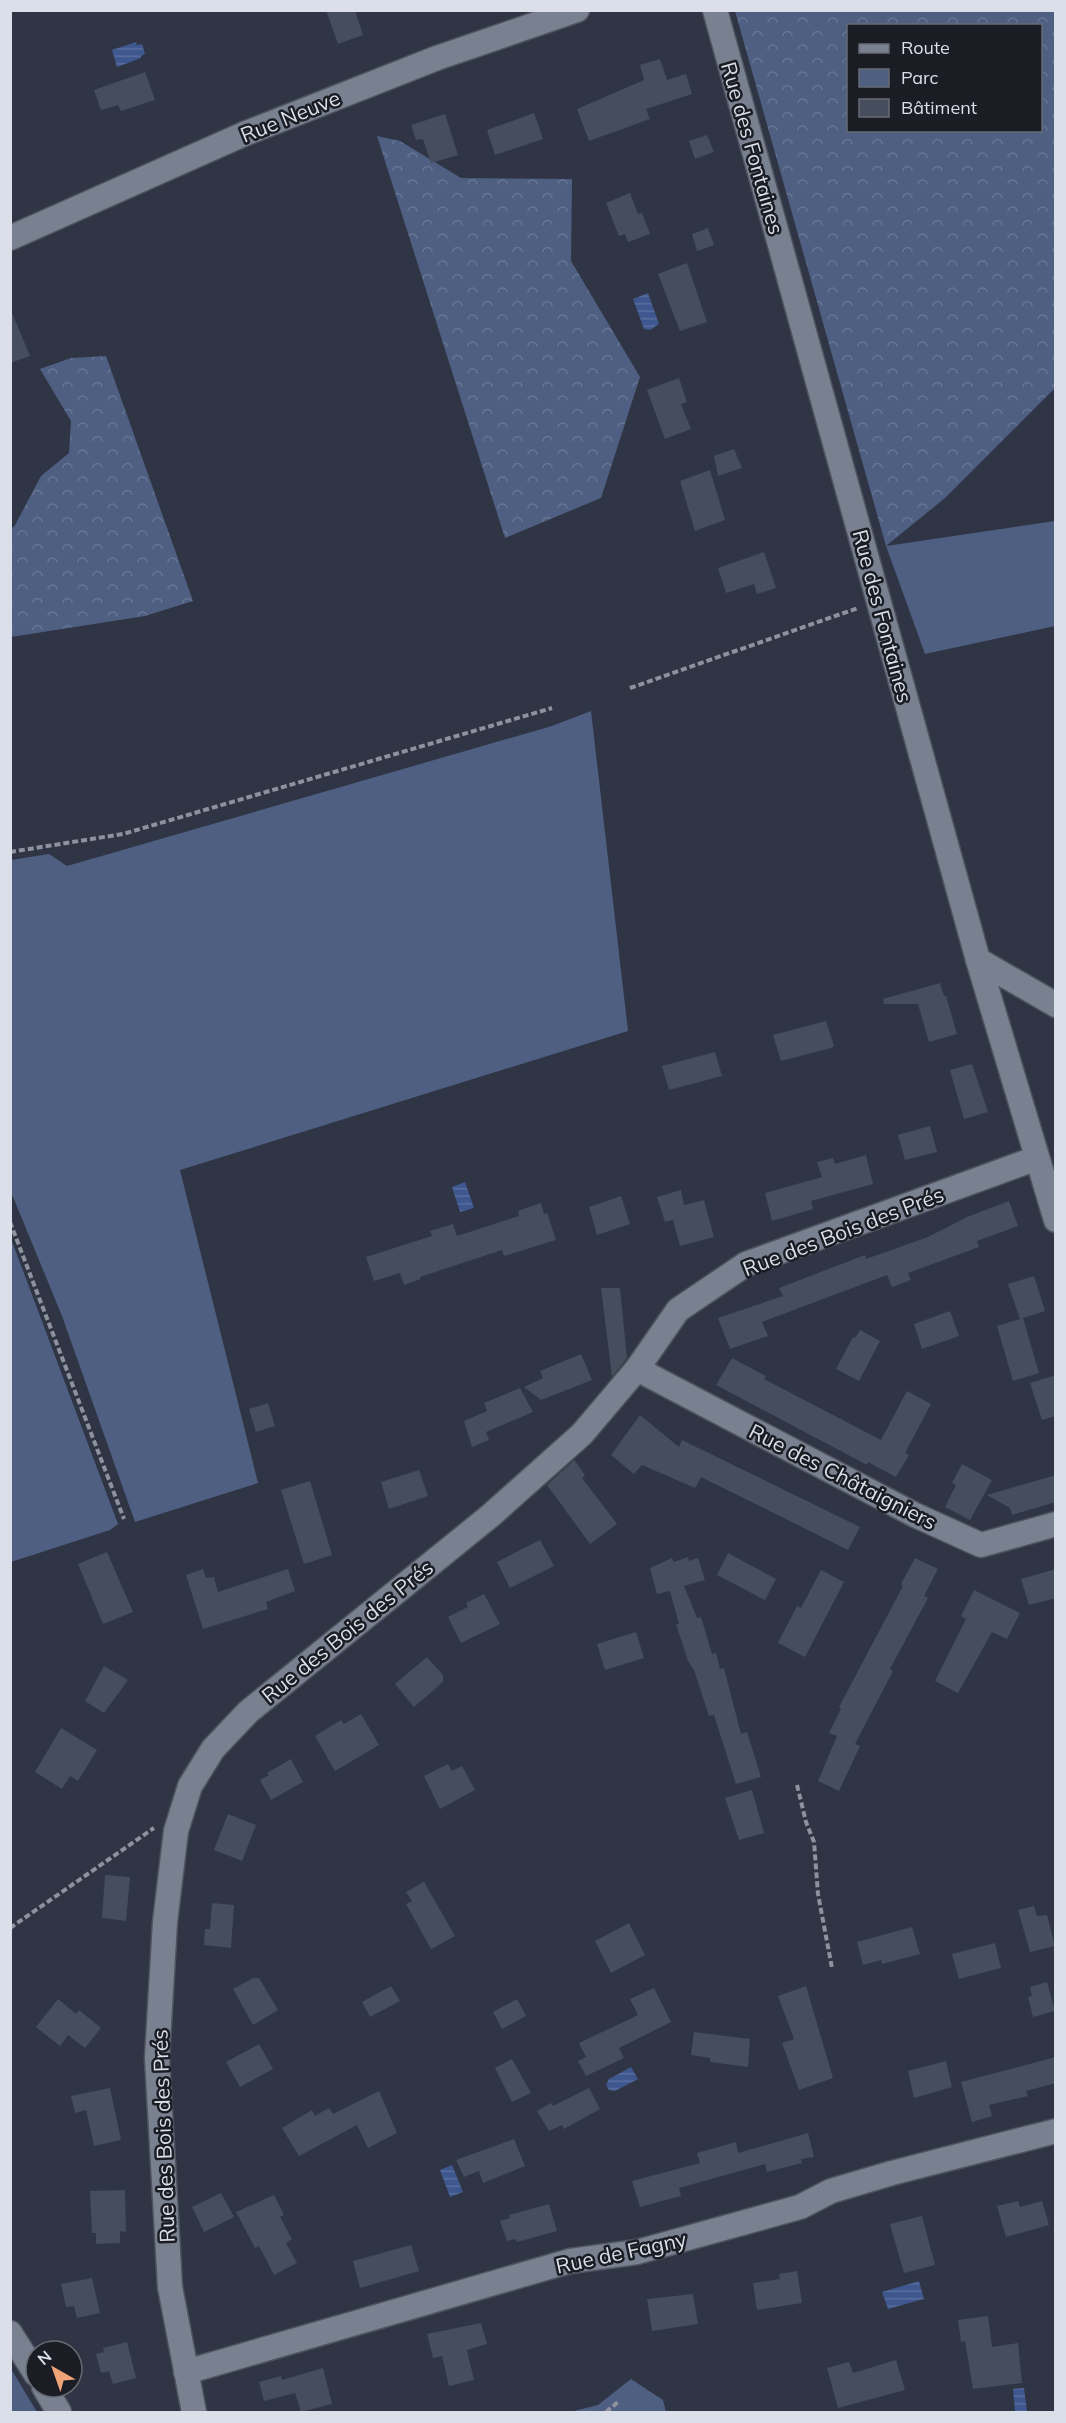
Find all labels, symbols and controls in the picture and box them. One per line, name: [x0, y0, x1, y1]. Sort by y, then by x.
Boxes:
legend: [847, 24, 1042, 132]
text: Route: [901, 36, 950, 59]
street label: Rue des Fontaines: [716, 59, 790, 237]
text: Parc: [901, 66, 939, 89]
street label: Rue Neuve: [236, 84, 344, 148]
text: Bâtiment: [901, 96, 977, 119]
street label: Rue des Fontaines: [847, 527, 919, 705]
street label: Rue des Bois des Prés: [739, 1181, 947, 1281]
street label: Rue des Châtaigniers: [745, 1417, 941, 1535]
street label: Rue des Bois des Prés: [256, 1554, 438, 1708]
street label: Rue des Bois des Prés: [146, 2029, 180, 2243]
street label: Rue de Fagny: [553, 2225, 689, 2279]
north arrow: [24, 2339, 84, 2399]
text: N: [33, 2346, 55, 2369]

